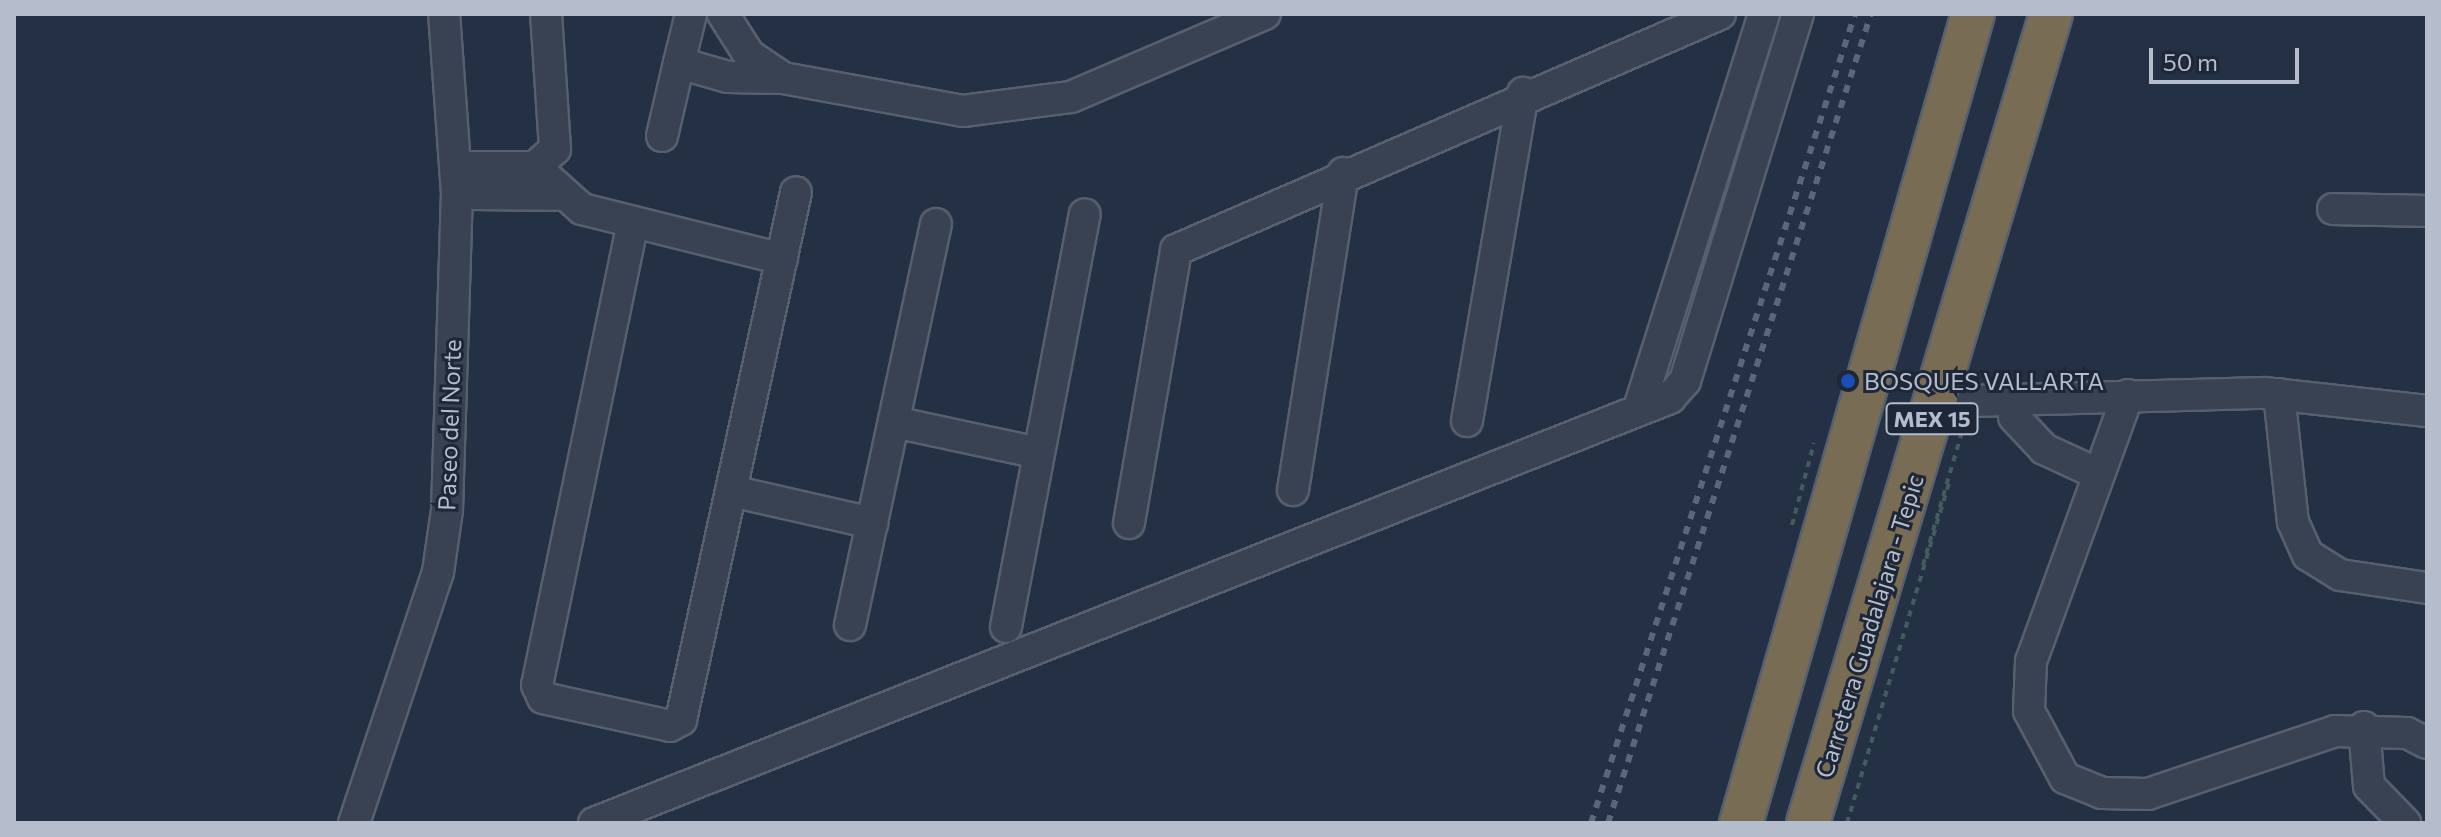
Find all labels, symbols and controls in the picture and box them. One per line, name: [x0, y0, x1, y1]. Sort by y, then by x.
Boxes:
scale bar: [2153, 32, 2303, 82]
text: 50 m: [2163, 47, 2218, 76]
street label: Paseo del Norte: [432, 339, 466, 511]
place label: BOSQUES VALLARTA: [1864, 367, 2104, 395]
marker: BOSQUES VALLARTA: [1839, 372, 1857, 390]
road number: MEX 15: [1884, 401, 1980, 437]
street label: Carretera Guadalajara - Tepic: [1809, 471, 1929, 781]

